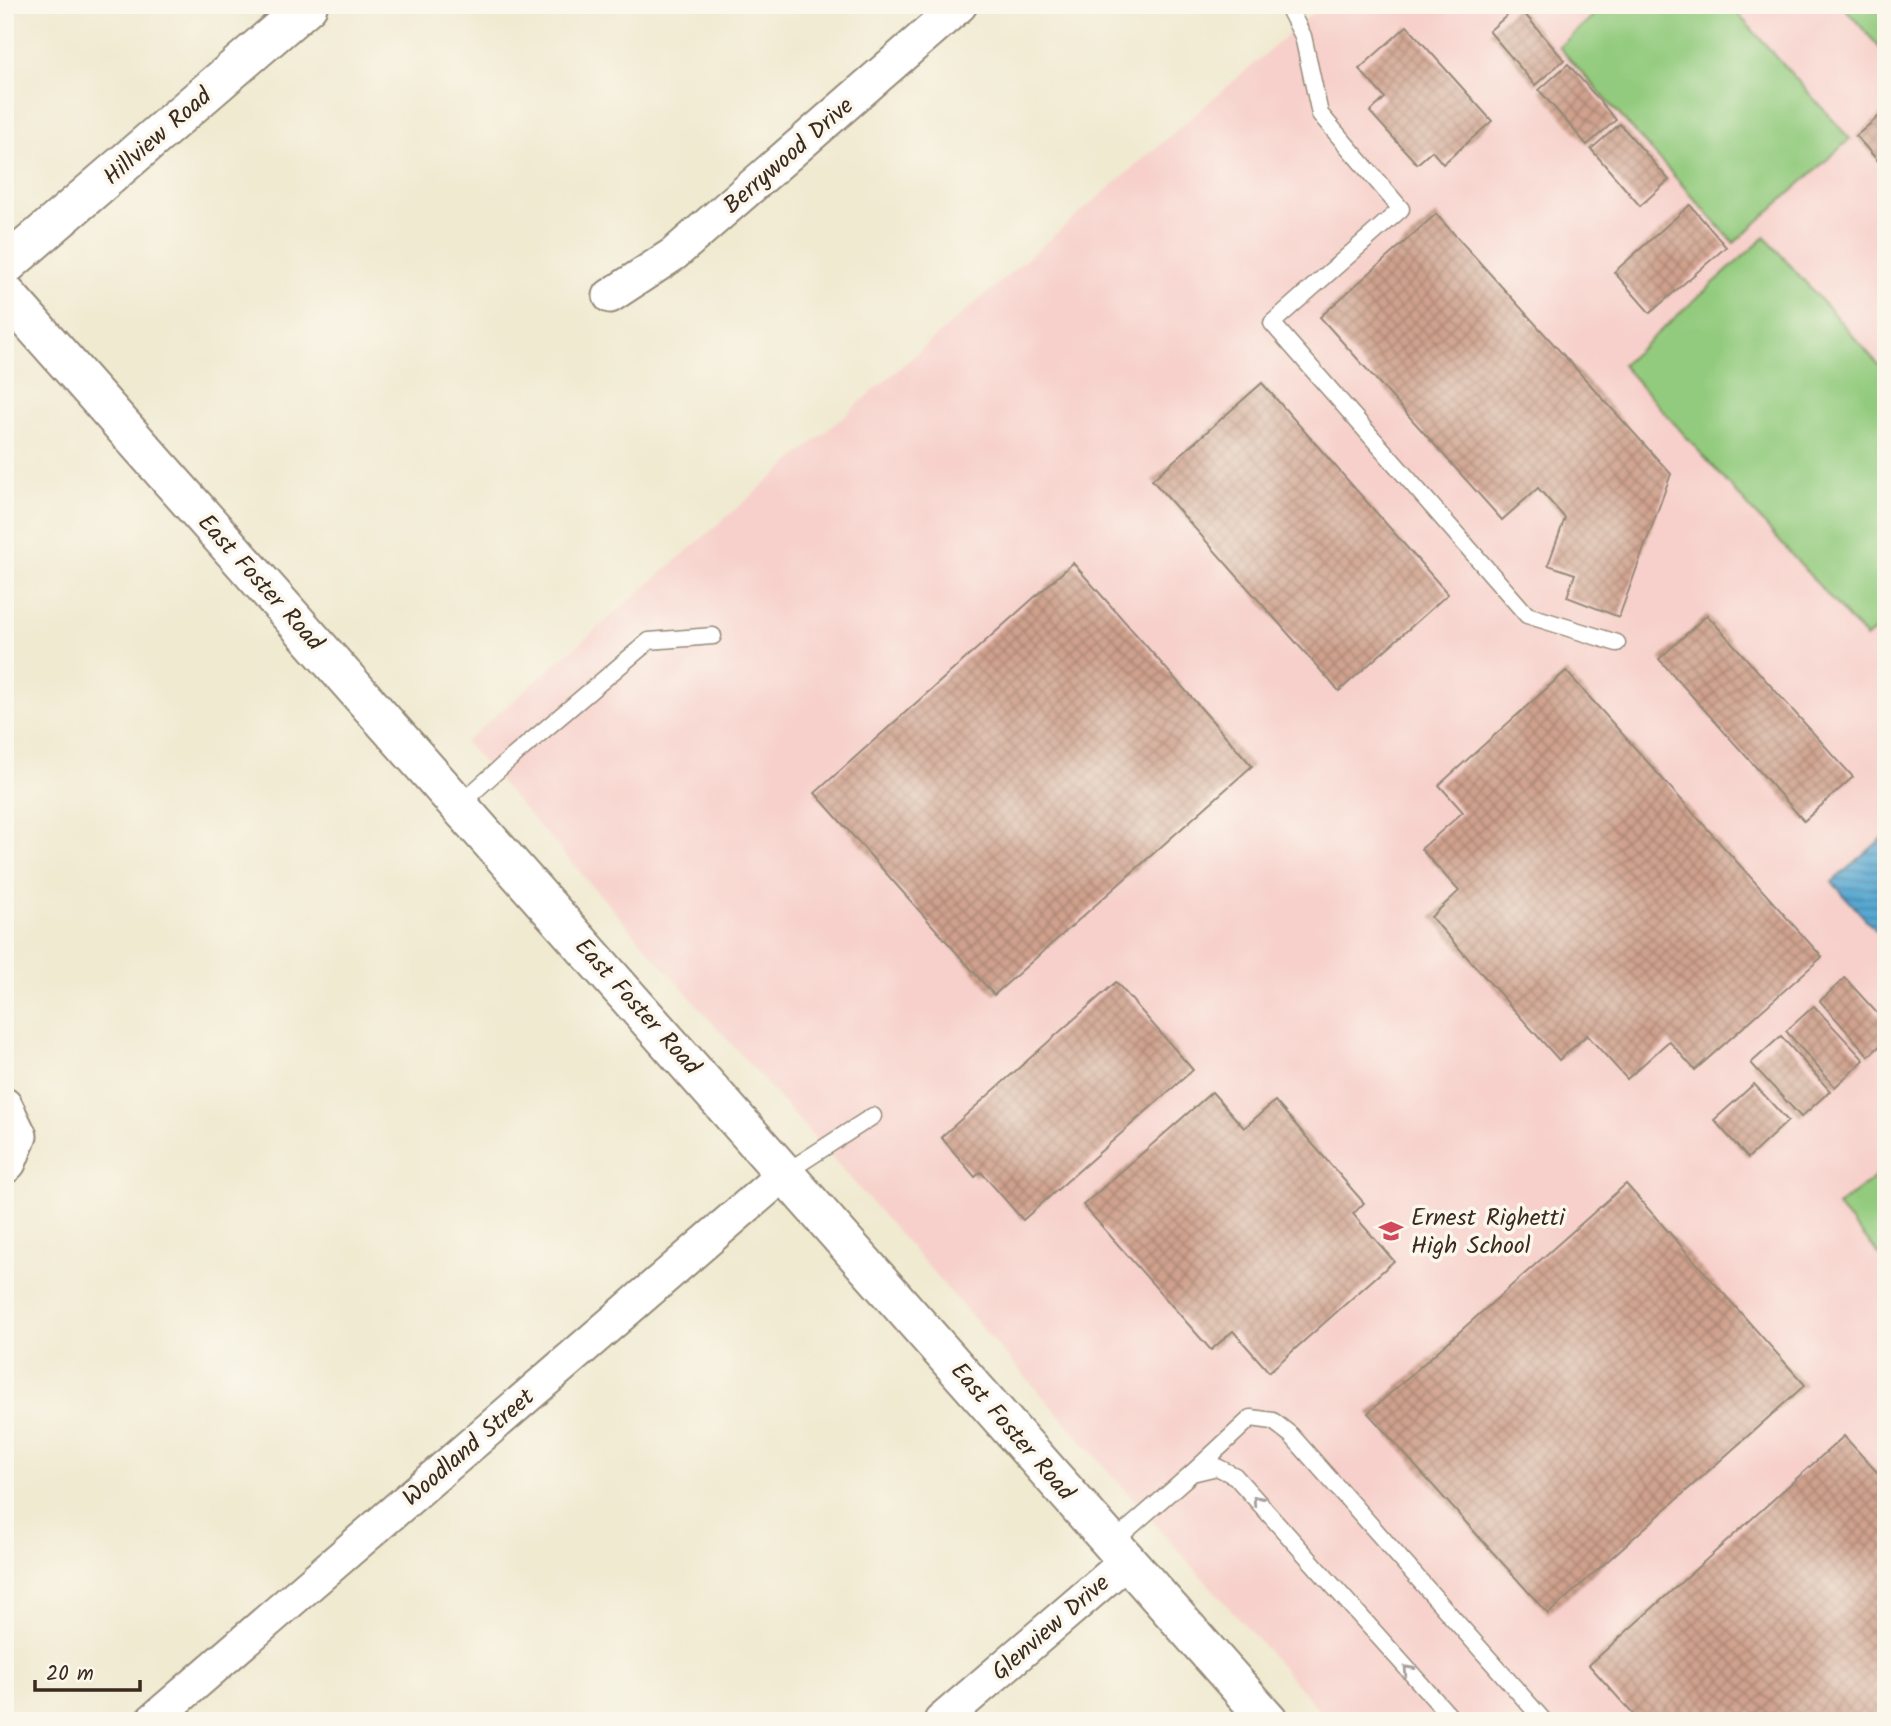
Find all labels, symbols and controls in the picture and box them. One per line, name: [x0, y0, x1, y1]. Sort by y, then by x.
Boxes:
street label: Hillview Road: [95, 78, 222, 196]
street label: Berrywood Drive: [715, 88, 863, 224]
street label: East Foster Road: [187, 505, 333, 661]
street label: East Foster Road: [564, 929, 710, 1085]
place label: Ernest Righetti High School: [1411, 1199, 1566, 1266]
school or university icon: Ernest Righetti High School: [1377, 1217, 1405, 1245]
street label: East Foster Road: [940, 1354, 1084, 1511]
street label: Woodland Street: [394, 1379, 545, 1517]
one-way arrow: [1253, 1495, 1265, 1508]
street label: Glenview Drive: [983, 1565, 1119, 1691]
scale bar: [35, 1649, 140, 1693]
text: 20 m: [46, 1658, 94, 1691]
one-way arrow: [1404, 1665, 1417, 1678]

